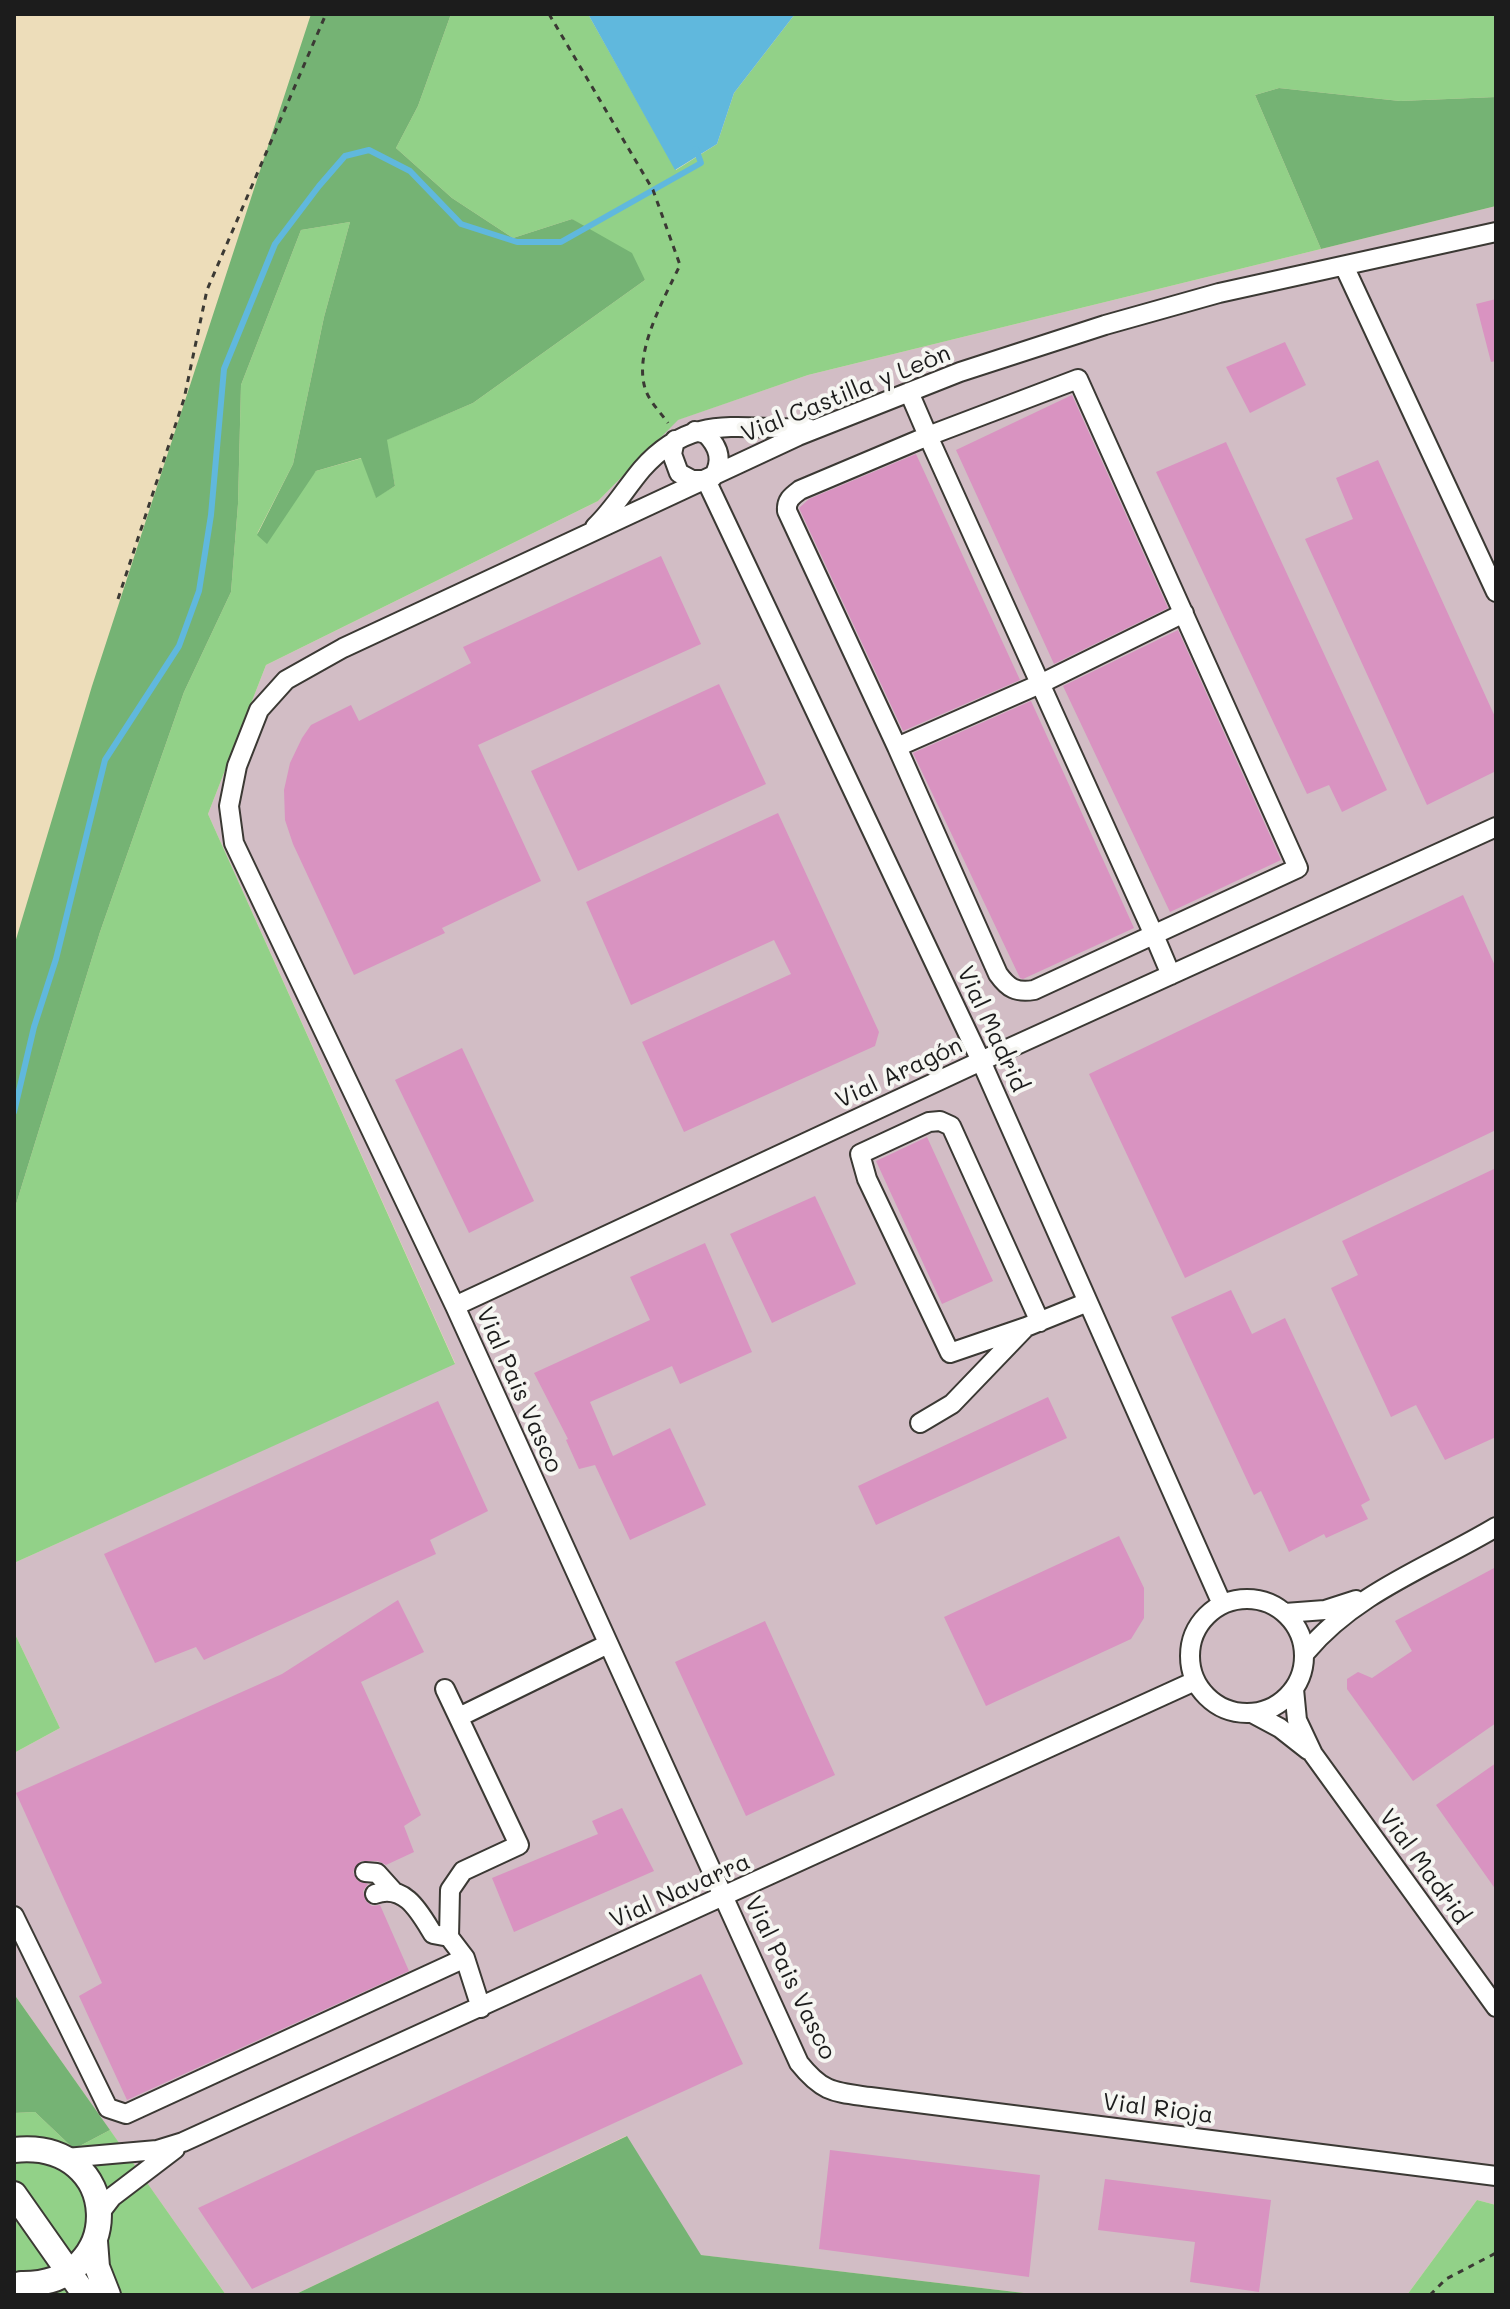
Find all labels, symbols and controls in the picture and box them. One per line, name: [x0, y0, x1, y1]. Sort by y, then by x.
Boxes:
street label: Vial Castilla y Leòn: [737, 339, 955, 449]
street label: Vial Madrid: [950, 962, 1034, 1096]
street label: Vial Aragón: [831, 1031, 967, 1115]
street label: Vial Pais Vasco: [470, 1303, 568, 1477]
street label: Vial Madrid: [1373, 1804, 1475, 1930]
street label: Vial Navarra: [605, 1847, 755, 1935]
street label: Vial Pais Vasco: [738, 1892, 842, 2064]
street label: Vial Rioja: [1101, 2088, 1215, 2130]

